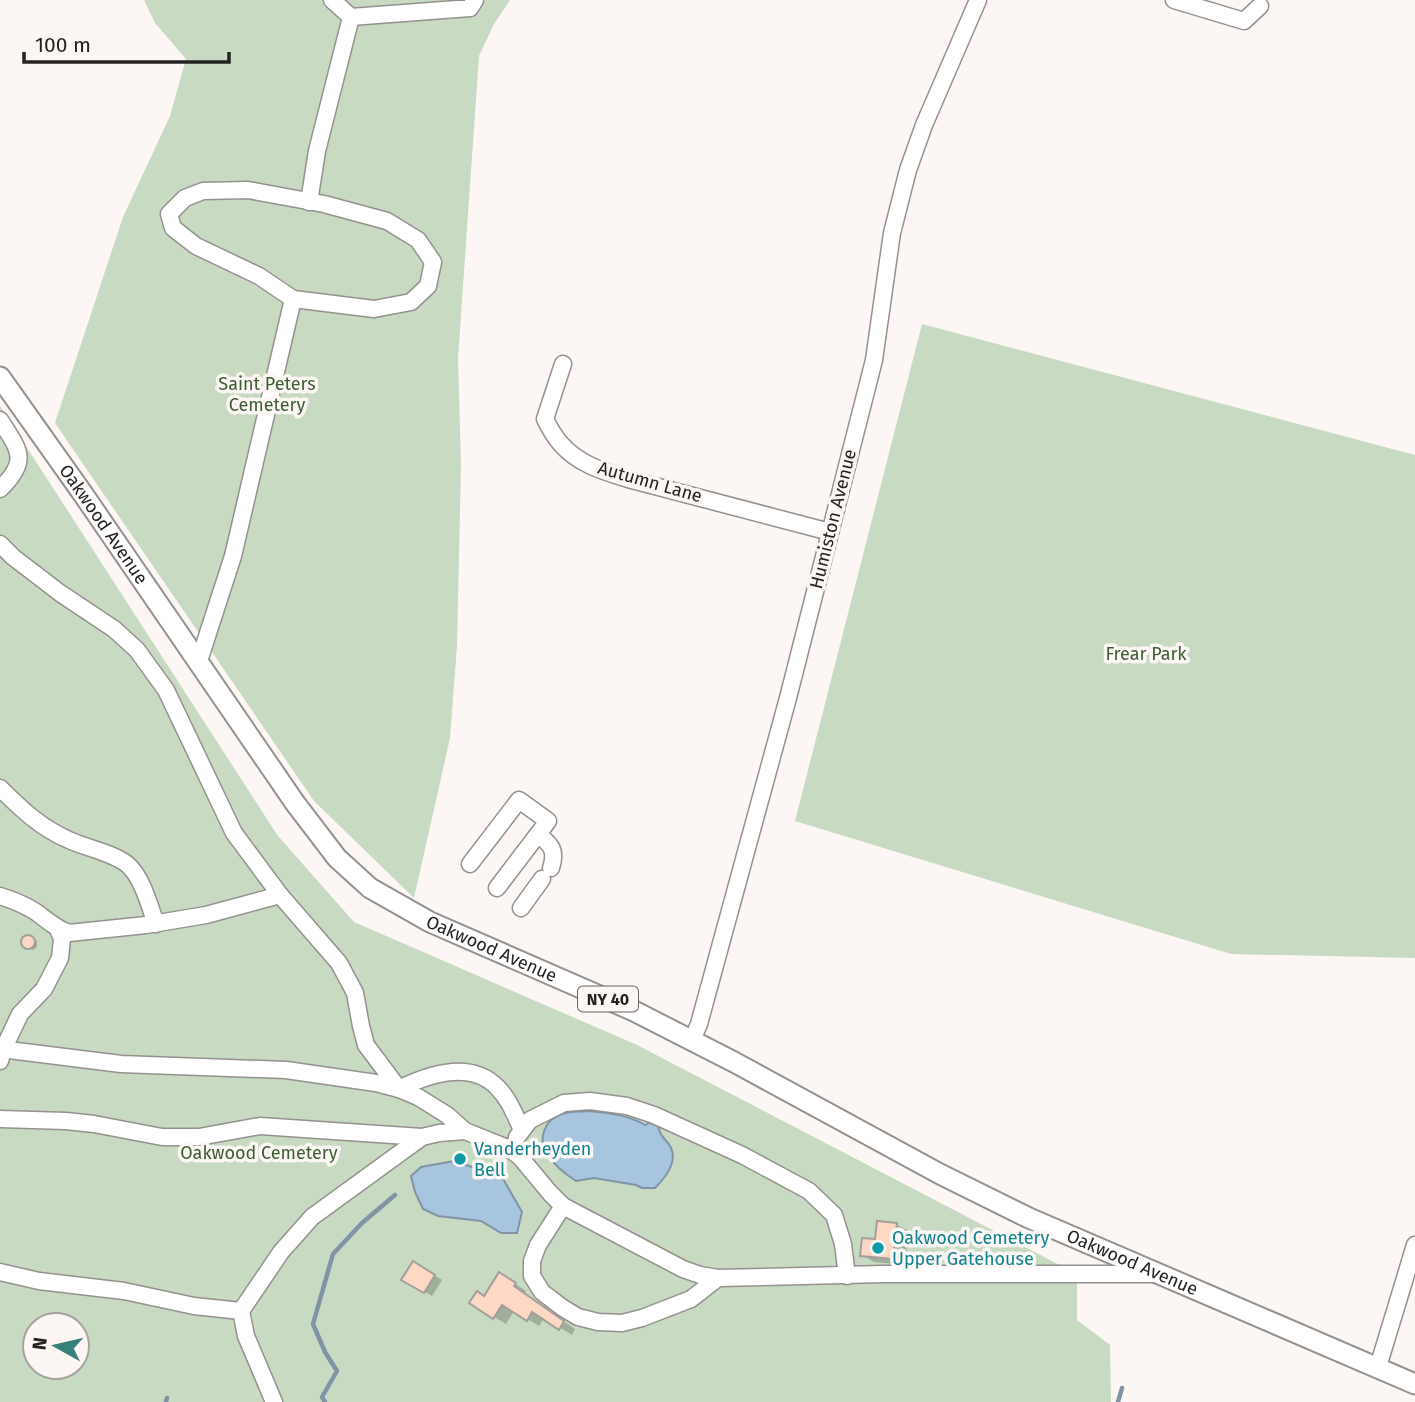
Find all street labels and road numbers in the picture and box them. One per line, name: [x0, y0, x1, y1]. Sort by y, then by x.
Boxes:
street label: Humiston Avenue: [805, 447, 861, 591]
street label: Autumn Lane: [595, 457, 705, 507]
street label: Oakwood Avenue: [55, 460, 153, 588]
street label: Oakwood Avenue: [423, 911, 560, 987]
road number: NY 40: [578, 987, 638, 1012]
street label: Oakwood Avenue: [1063, 1225, 1201, 1300]

